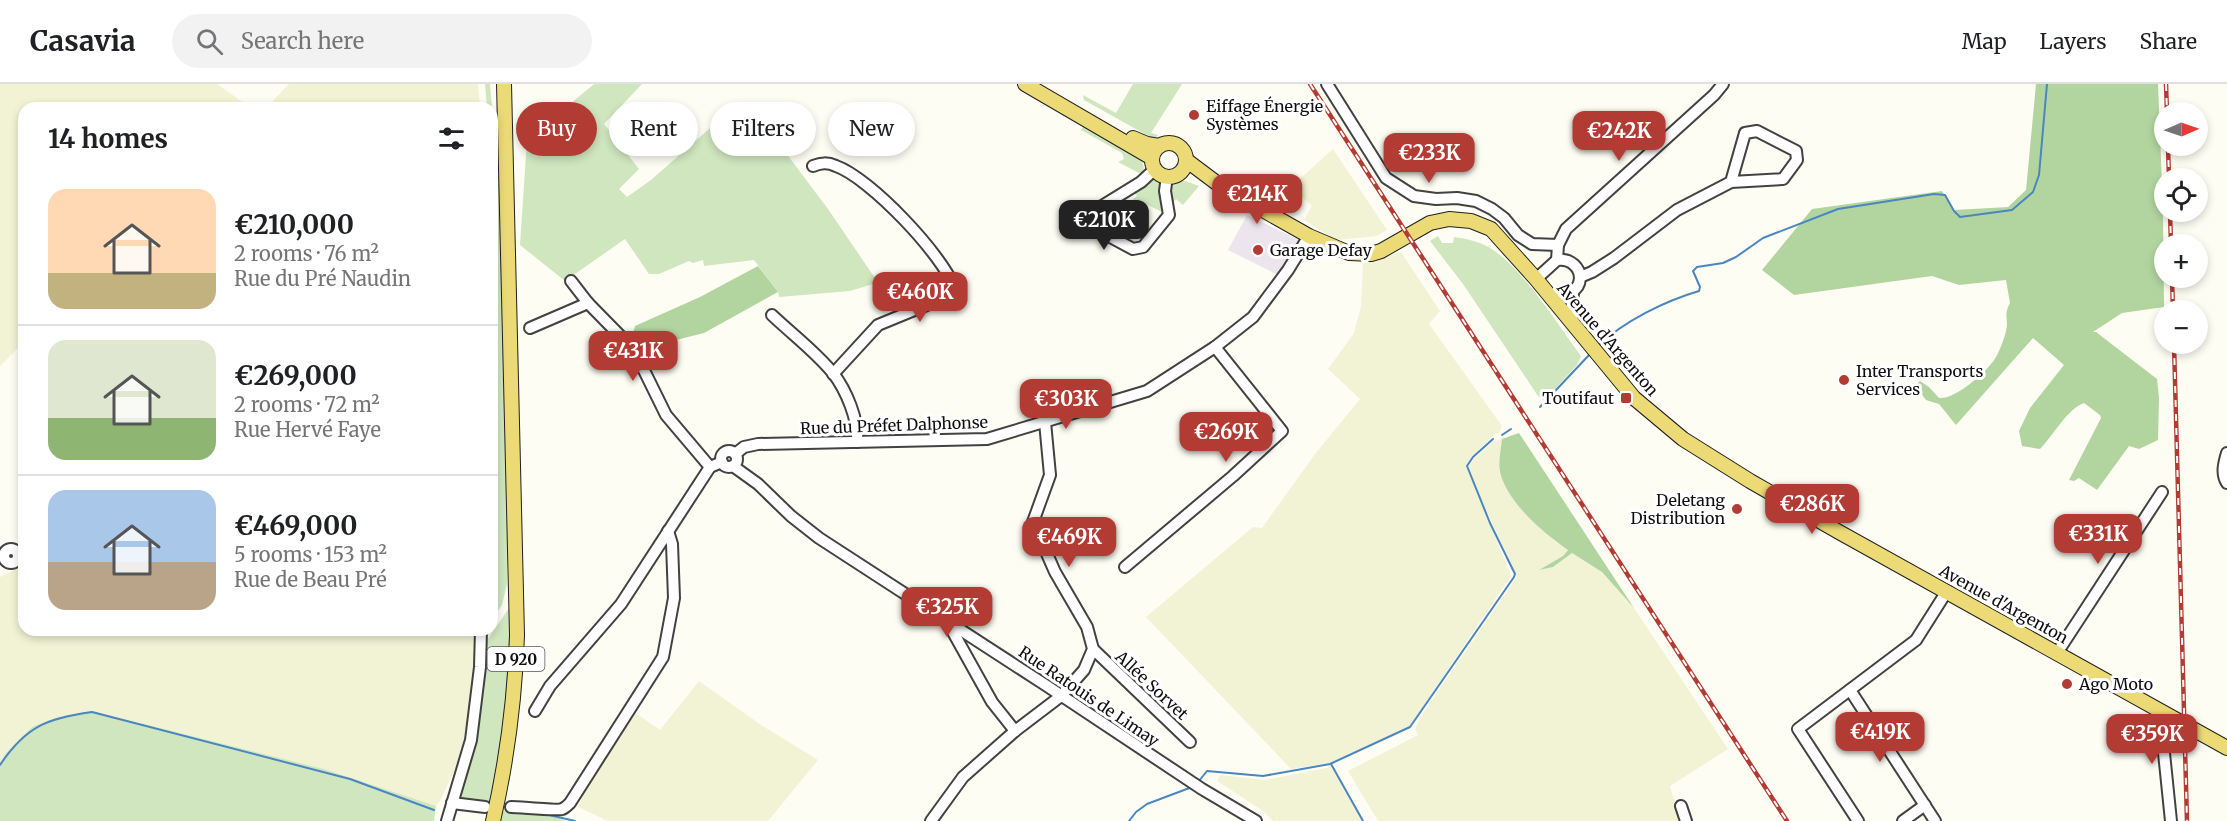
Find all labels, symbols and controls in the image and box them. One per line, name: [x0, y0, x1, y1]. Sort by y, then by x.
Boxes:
search box: [172, 14, 592, 68]
text: Casavia: [30, 23, 136, 59]
icon: search: [193, 25, 226, 58]
text: Search here: [241, 27, 364, 55]
text: Map: [1962, 28, 2007, 55]
text: Layers: [2040, 28, 2107, 55]
text: Share: [2140, 28, 2197, 55]
place label: Eiffage Énergie Systèmes: [1206, 96, 1323, 134]
chip: Buy: [516, 102, 597, 156]
chip: Rent: [609, 102, 698, 156]
chip: Filters: [710, 102, 816, 156]
chip: New: [828, 102, 915, 156]
north arrow: [2154, 102, 2208, 156]
map controls: [2154, 102, 2208, 354]
marker: Eiffage Énergie Systèmes: [1187, 108, 1201, 122]
pin: €242K: [1577, 111, 1661, 162]
text: €242K: [1587, 118, 1651, 143]
text: 14 homes: [48, 122, 168, 155]
icon: filters: [435, 122, 468, 155]
pin: €233K: [1387, 133, 1471, 184]
text: €233K: [1398, 140, 1460, 165]
button: locate: [2154, 168, 2208, 222]
pin: €214K: [1215, 174, 1299, 225]
text: €214K: [1226, 181, 1288, 206]
pin: €210K: [1062, 200, 1146, 251]
text: €210K: [1073, 207, 1135, 232]
text: €210,000: [234, 208, 354, 241]
icon: home: [96, 213, 168, 285]
button: +: [2154, 234, 2208, 288]
place label: Garage Defay: [1270, 240, 1373, 260]
text: 2 rooms · 76 m²: [234, 241, 379, 266]
marker: Garage Defay: [1251, 243, 1265, 257]
text: Rue du Pré Naudin: [234, 266, 411, 291]
pin: €460K: [878, 272, 962, 323]
street label: Avenue d'Argenton: [1553, 277, 1663, 400]
text: €460K: [887, 279, 953, 304]
button: −: [2154, 300, 2208, 354]
pin: €431K: [591, 331, 675, 382]
text: €431K: [603, 338, 663, 363]
text: €269,000: [234, 359, 357, 392]
place label: Inter Transports Services: [1856, 361, 1983, 399]
icon: home: [96, 364, 168, 436]
marker: Inter Transports Services: [1837, 373, 1851, 387]
pin: €303K: [1024, 379, 1108, 430]
text: €303K: [1034, 386, 1098, 411]
place label: Toutifaut: [1542, 388, 1615, 408]
marker: Toutifaut: [1619, 391, 1633, 405]
text: 2 rooms · 72 m²: [234, 392, 380, 417]
street label: Rue du Préfet Dalphonse: [800, 412, 988, 438]
pin: €269K: [1184, 412, 1268, 463]
text: Rue Hervé Faye: [234, 417, 381, 442]
text: €269K: [1194, 419, 1258, 444]
pin: €286K: [1770, 484, 1854, 535]
place label: Deletang Distribution: [1631, 490, 1725, 528]
text: €286K: [1779, 491, 1845, 516]
marker: Deletang Distribution: [1730, 502, 1744, 516]
text: €469,000: [234, 509, 357, 542]
icon: home: [96, 514, 168, 586]
pin: €331K: [2056, 514, 2140, 565]
pin: €469K: [1027, 517, 1111, 568]
text: €331K: [2068, 521, 2128, 546]
text: €469K: [1036, 524, 1102, 549]
text: 5 rooms · 153 m²: [234, 542, 387, 567]
street label: Avenue d'Argenton: [1935, 560, 2072, 648]
text: Rue de Beau Pré: [234, 567, 387, 592]
pin: €325K: [905, 587, 989, 638]
text: €325K: [915, 594, 979, 619]
street label: Rue Ratouis de Limay: [1015, 642, 1164, 751]
street label: Allée Sorvet: [1111, 646, 1193, 724]
road number: D 920: [488, 647, 544, 671]
place label: Ago Moto: [2078, 674, 2153, 694]
marker: Ago Moto: [2060, 677, 2074, 691]
pin: €419K: [1838, 712, 1922, 763]
pin: €359K: [2110, 714, 2194, 765]
text: €419K: [1850, 719, 1911, 744]
text: €359K: [2120, 721, 2184, 746]

